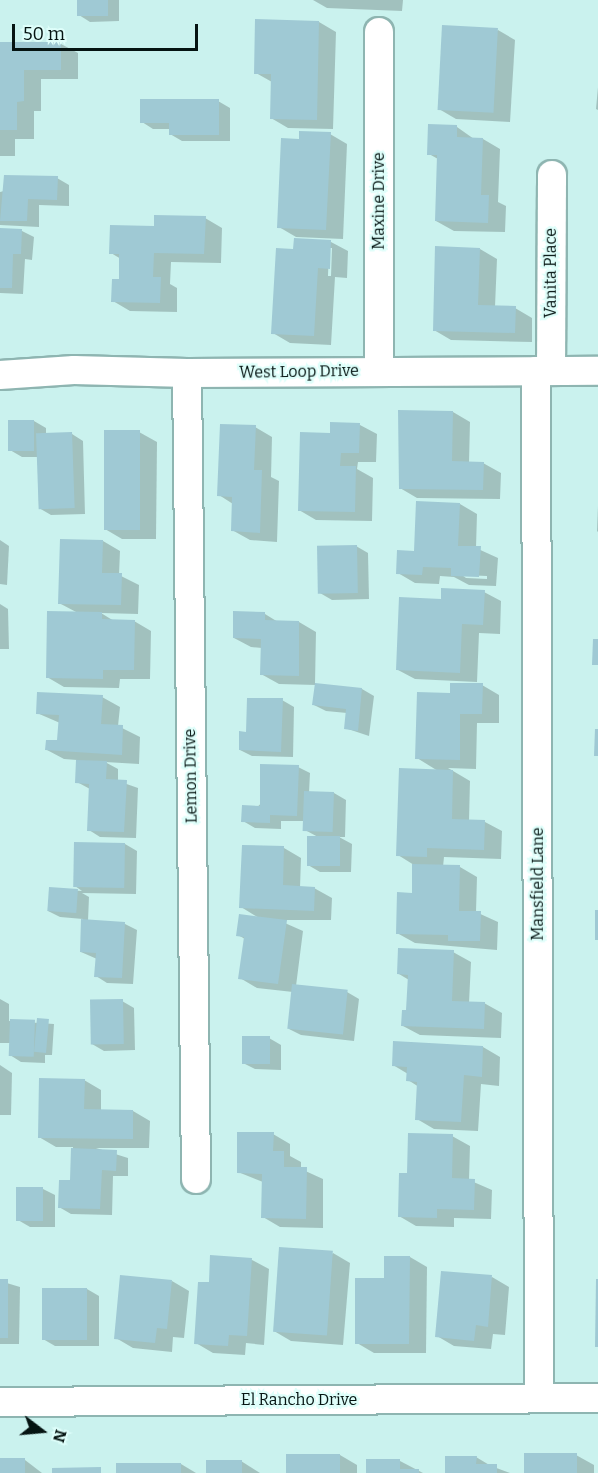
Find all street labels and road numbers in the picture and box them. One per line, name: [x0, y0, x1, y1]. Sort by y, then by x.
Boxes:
street label: Maxine Drive: [369, 152, 389, 250]
street label: Vanita Place: [541, 228, 561, 318]
street label: West Loop Drive: [239, 361, 359, 383]
street label: Lemon Drive: [181, 729, 201, 823]
street label: Mansfield Lane: [528, 827, 548, 941]
street label: El Rancho Drive: [241, 1390, 357, 1410]

